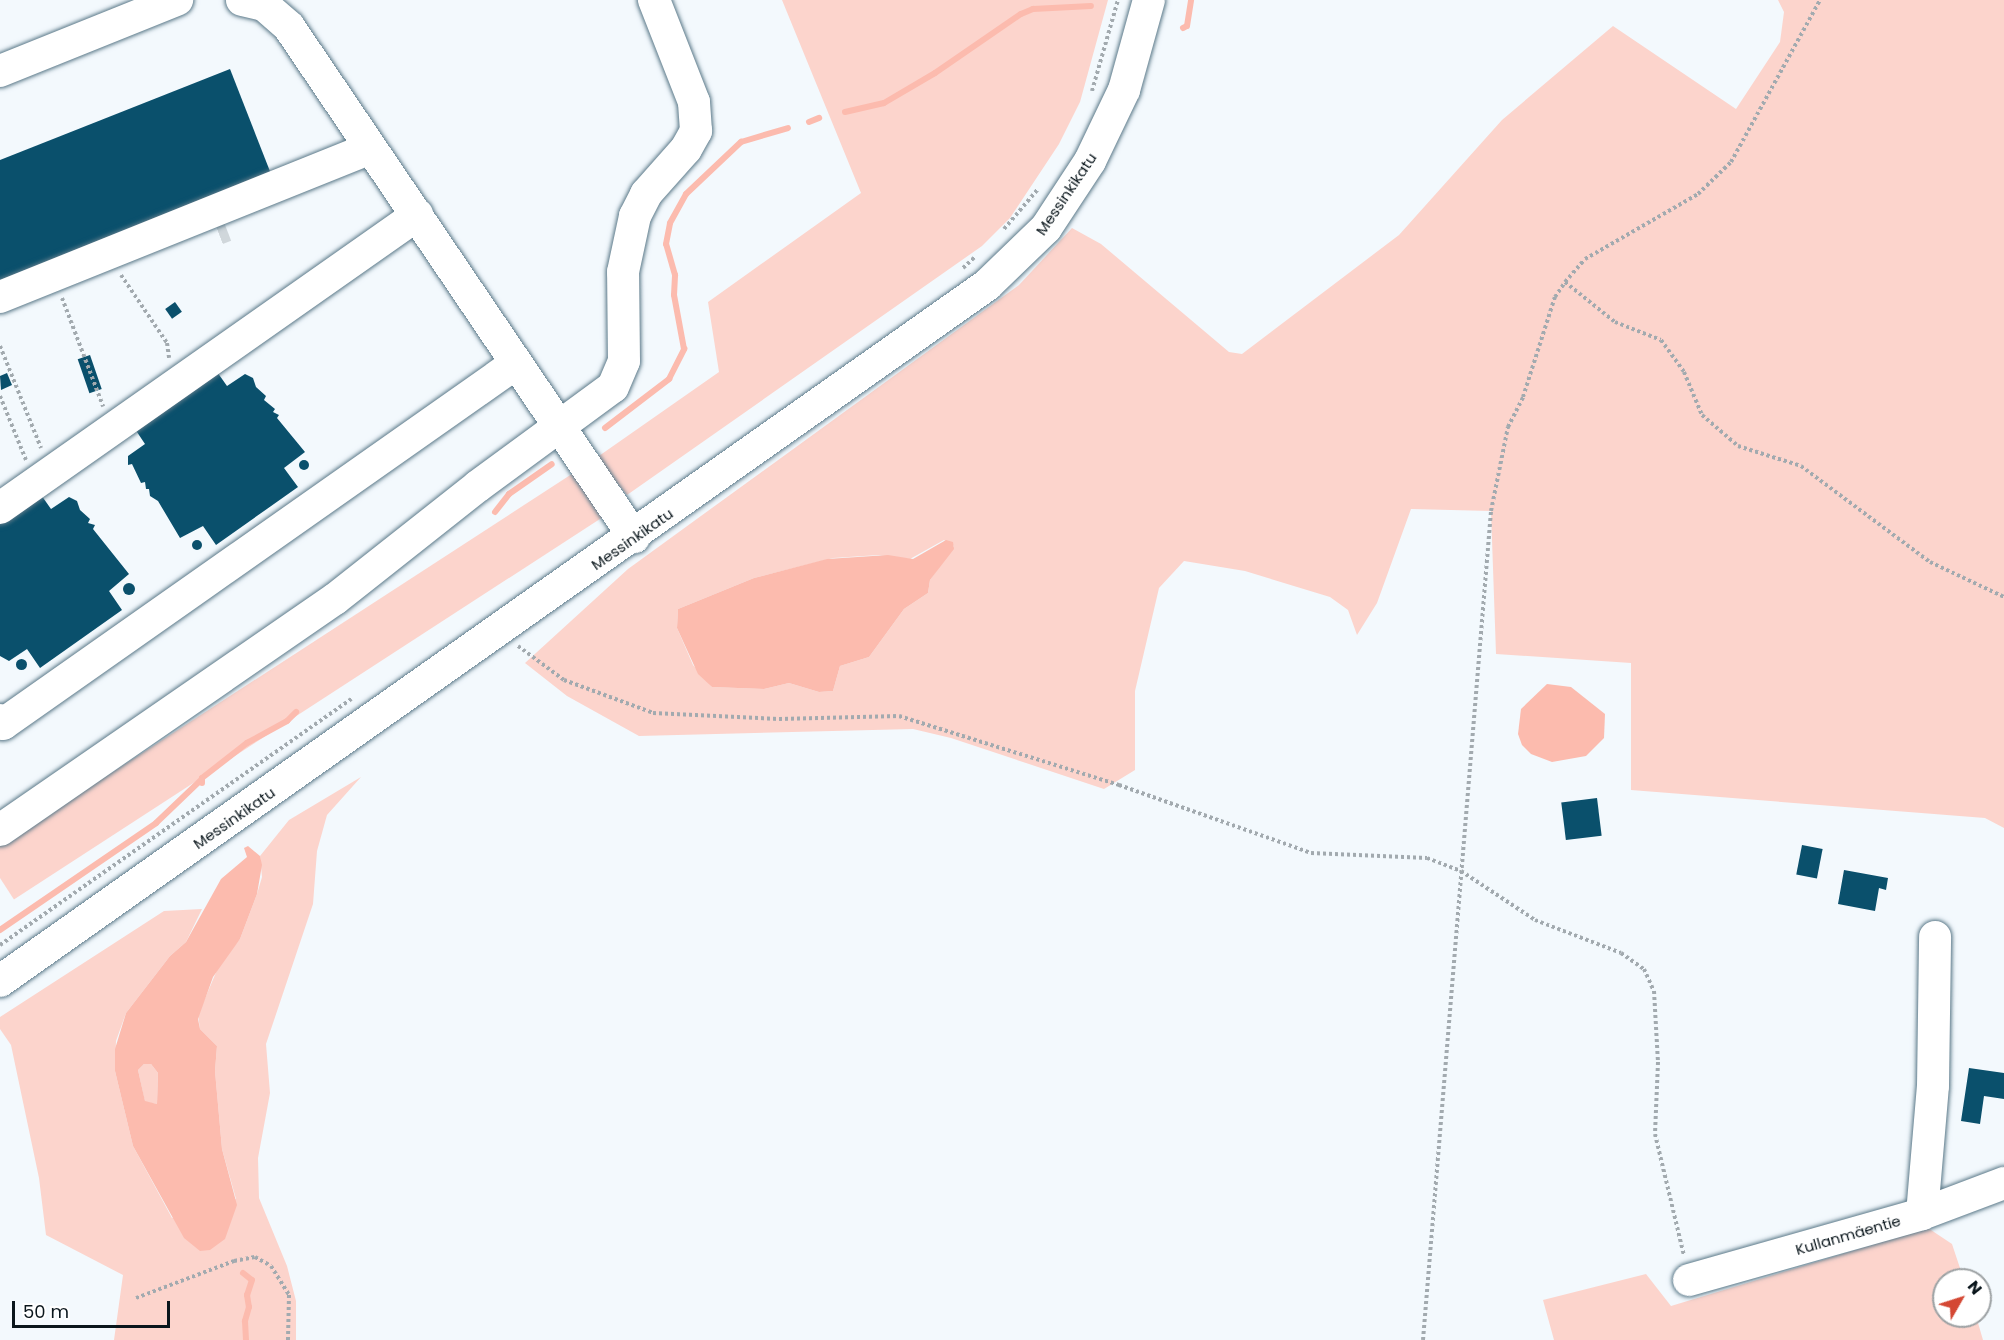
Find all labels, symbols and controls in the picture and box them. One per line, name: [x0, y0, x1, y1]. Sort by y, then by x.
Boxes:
street label: Messinkikatu: [1032, 149, 1100, 239]
street label: Messinkikatu: [588, 504, 676, 574]
street label: Messinkikatu: [190, 783, 278, 853]
street label: Kullanmäentie: [1793, 1211, 1903, 1259]
north arrow: [1932, 1268, 1992, 1328]
text: N: [1962, 1276, 1988, 1300]
scale bar: [15, 1289, 172, 1327]
text: 50 m: [23, 1299, 69, 1324]

